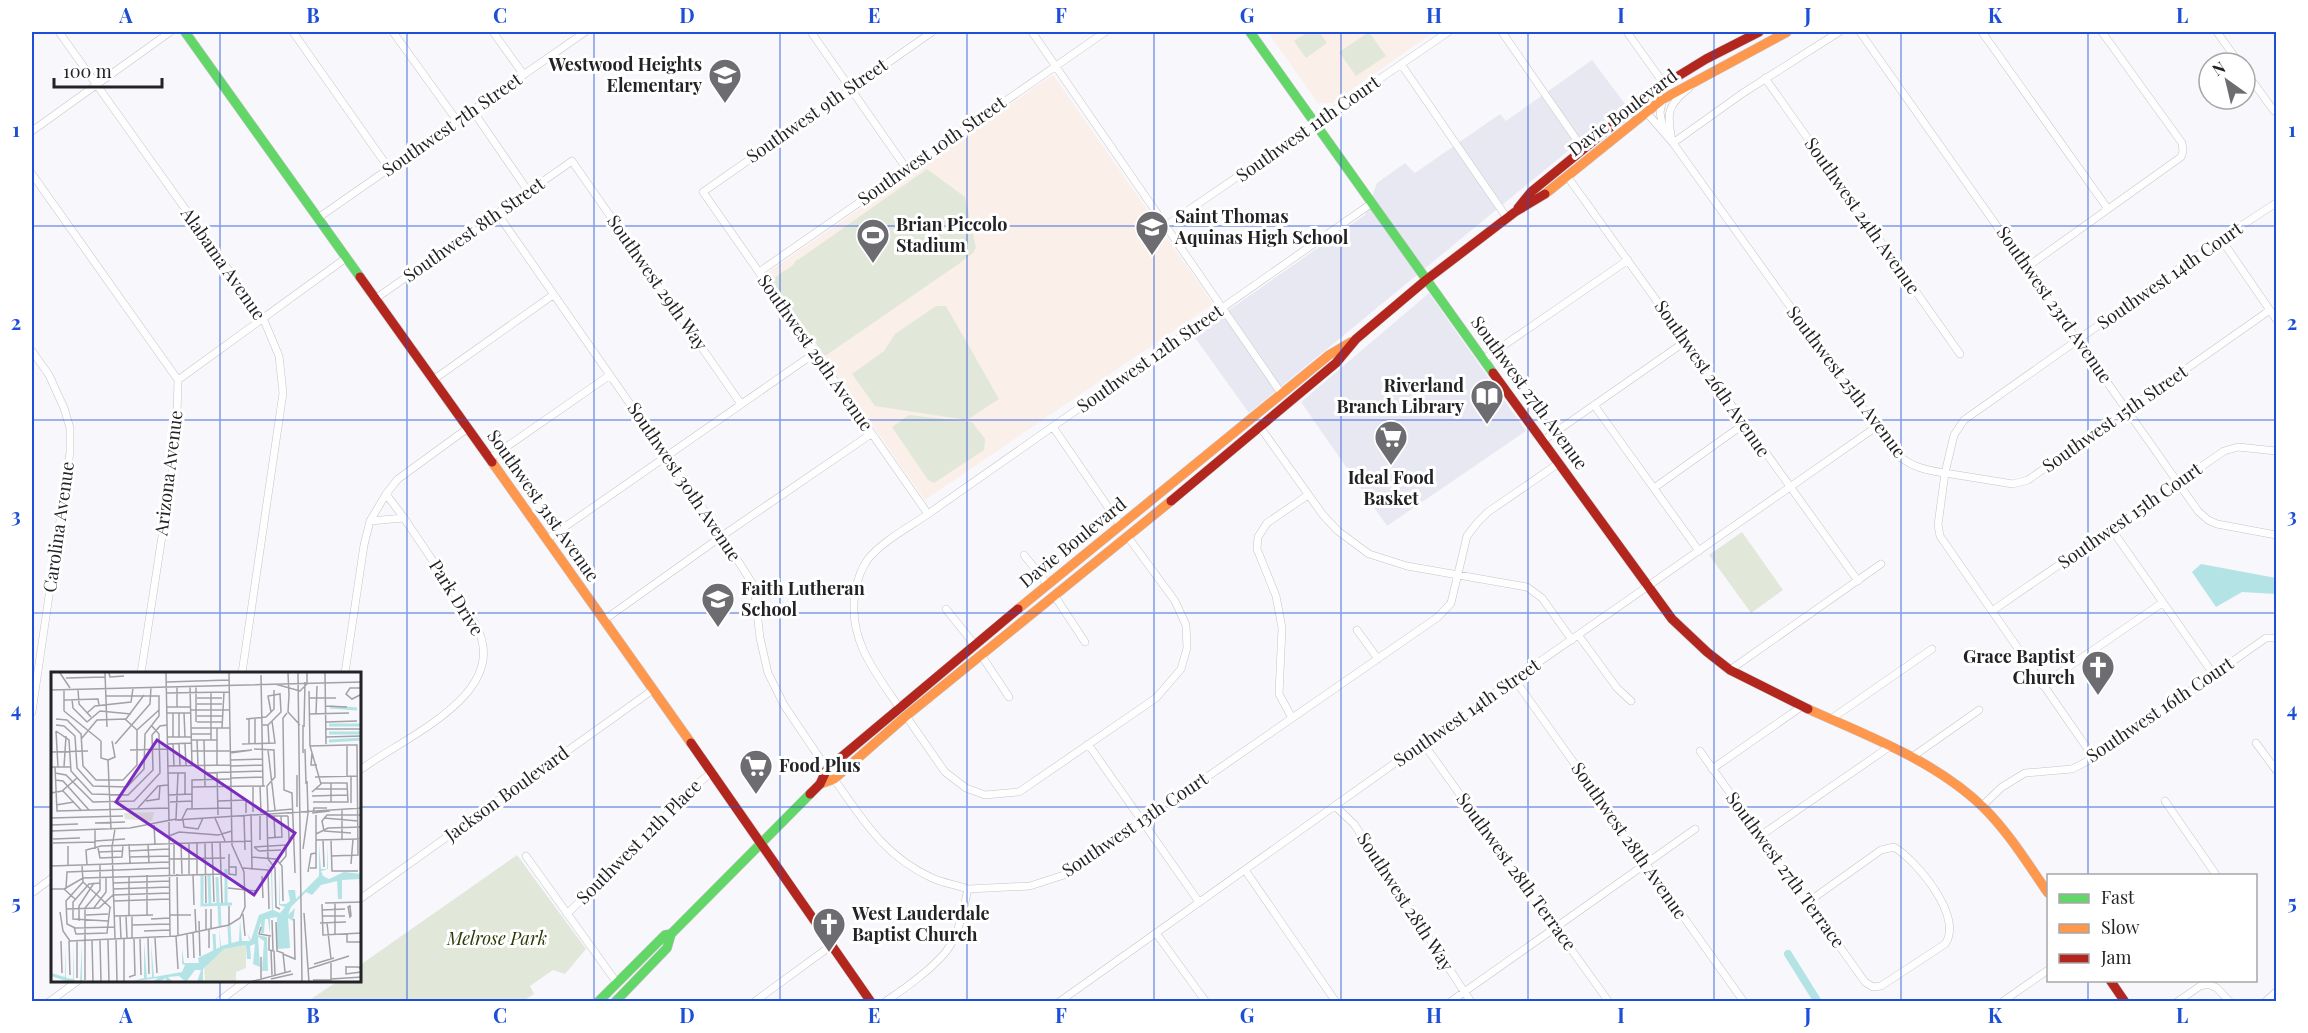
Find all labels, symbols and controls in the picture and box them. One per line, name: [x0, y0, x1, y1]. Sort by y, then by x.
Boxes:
text: A: [118, 1, 133, 28]
text: B: [306, 1, 320, 28]
text: C: [493, 1, 507, 28]
text: D: [679, 1, 695, 28]
text: E: [868, 1, 880, 28]
text: F: [1055, 1, 1067, 28]
text: G: [1240, 1, 1255, 28]
text: H: [1426, 1, 1442, 28]
text: I: [1617, 1, 1625, 28]
text: J: [1803, 1, 1812, 28]
text: K: [1988, 1, 2003, 28]
text: L: [2176, 1, 2188, 28]
scale bar: [54, 51, 162, 89]
north arrow: [2197, 51, 2257, 111]
place label: Westwood Heights Elementary: [548, 52, 703, 97]
street label: Southwest 9th Street: [741, 52, 892, 168]
text: N: [2208, 56, 2229, 80]
school or university icon: Westwood Heights Elementary: [707, 57, 743, 104]
text: 100 m: [63, 59, 112, 83]
street label: Davie Boulevard: [1563, 63, 1682, 161]
street label: Southwest 7th Street: [377, 67, 527, 181]
street label: Southwest 11th Court: [1231, 69, 1384, 187]
street label: Southwest 10th Street: [853, 90, 1011, 210]
text: 1: [12, 115, 20, 142]
text: 1: [2288, 115, 2296, 142]
street label: Southwest 24th Avenue: [1800, 132, 1926, 298]
street label: Southwest 8th Street: [398, 171, 549, 287]
street label: Alabama Avenue: [175, 201, 272, 325]
place label: Saint Thomas Aquinas High School: [1174, 204, 1349, 249]
school or university icon: Saint Thomas Aquinas High School: [1134, 209, 1170, 256]
street label: Southwest 29th Way: [602, 210, 714, 355]
place label: Brian Piccolo Stadium: [896, 212, 1007, 257]
street label: Southwest 14th Court: [2092, 216, 2247, 334]
sports icon: Brian Piccolo Stadium: [855, 217, 891, 264]
street label: Southwest 23rd Avenue: [1992, 221, 2118, 388]
street label: Southwest 29th Avenue: [753, 269, 879, 436]
street label: Southwest 26th Avenue: [1650, 295, 1776, 462]
street label: Southwest 12th Street: [1072, 298, 1228, 418]
street label: Southwest 25th Avenue: [1782, 300, 1912, 462]
text: 2: [11, 308, 21, 335]
text: 2: [2287, 308, 2297, 335]
street label: Southwest 27th Avenue: [1466, 311, 1594, 474]
street label: Southwest 15th Street: [2037, 359, 2192, 477]
place label: Riverland Branch Library: [1336, 373, 1465, 418]
library icon: Riverland Branch Library: [1469, 378, 1505, 425]
street label: Southwest 30th Avenue: [622, 397, 747, 566]
street label: Arizona Avenue: [148, 409, 188, 538]
supermarket icon: Ideal Food Basket: [1373, 419, 1409, 466]
street label: Southwest 31st Avenue: [482, 425, 605, 586]
street label: Southwest 15th Court: [2053, 456, 2207, 574]
street label: Carolina Avenue: [37, 460, 79, 594]
place label: Ideal Food Basket: [1348, 465, 1435, 510]
street label: Davie Boulevard: [1014, 491, 1131, 593]
text: 3: [11, 501, 21, 528]
text: 3: [2287, 501, 2297, 528]
street label: Park Drive: [424, 555, 490, 640]
place label: Faith Lutheran School: [741, 576, 865, 621]
school or university icon: Faith Lutheran School: [700, 581, 736, 628]
place label: Grace Baptist Church: [1963, 644, 2076, 689]
church icon: Grace Baptist Church: [2080, 649, 2116, 696]
street label: Southwest 16th Court: [2081, 651, 2238, 767]
street label: Southwest 14th Street: [1388, 652, 1545, 772]
inset map: [51, 672, 362, 982]
text: 4: [11, 695, 21, 722]
text: 4: [2287, 695, 2297, 722]
street label: Jackson Boulevard: [439, 740, 574, 847]
supermarket icon: Food Plus: [738, 748, 774, 795]
place label: Food Plus: [779, 753, 861, 777]
street label: Southwest 28th Avenue: [1567, 757, 1693, 924]
street label: Southwest 13th Court: [1057, 766, 1213, 882]
street label: Southwest 12th Place: [571, 774, 706, 909]
street label: Southwest 27th Terrace: [1721, 787, 1851, 952]
street label: Southwest 28th Terrace: [1451, 788, 1582, 955]
street label: Southwest 28th Way: [1352, 828, 1460, 975]
legend: [2047, 874, 2257, 982]
text: Fast: [2101, 885, 2135, 909]
text: 5: [11, 888, 21, 915]
text: 5: [2287, 888, 2297, 915]
place label: West Lauderdale Baptist Church: [851, 901, 990, 946]
church icon: West Lauderdale Baptist Church: [811, 906, 847, 953]
text: Slow: [2101, 915, 2139, 939]
park label: Melrose Park: [446, 926, 547, 950]
text: Jam: [2100, 945, 2131, 969]
text: A: [118, 1001, 133, 1028]
text: B: [306, 1001, 320, 1028]
text: C: [493, 1001, 507, 1028]
text: D: [679, 1001, 695, 1028]
text: E: [868, 1001, 880, 1028]
text: F: [1055, 1001, 1067, 1028]
text: G: [1240, 1001, 1255, 1028]
text: H: [1426, 1001, 1442, 1028]
text: I: [1617, 1001, 1625, 1028]
text: J: [1803, 1001, 1812, 1028]
text: K: [1988, 1001, 2003, 1028]
text: L: [2176, 1001, 2188, 1028]

